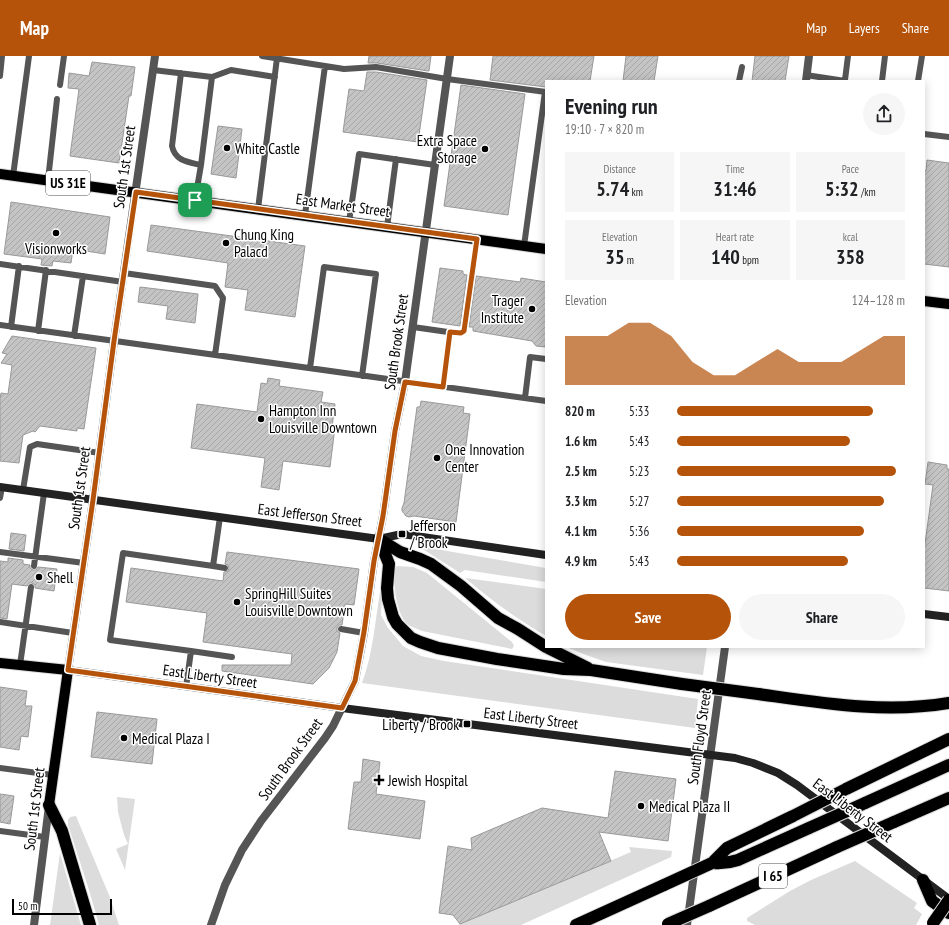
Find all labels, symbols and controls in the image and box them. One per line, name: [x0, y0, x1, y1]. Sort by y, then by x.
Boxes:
text: Map: [20, 16, 49, 40]
text: Map: [806, 19, 827, 37]
text: Layers: [849, 19, 880, 37]
text: Share: [902, 19, 929, 37]
text: Evening run: [565, 92, 658, 120]
button: share: [863, 93, 905, 135]
text: 19:10 · 7 × 820 m: [565, 121, 644, 138]
street label: South 1st Street: [109, 124, 139, 210]
place label: Extra Space Storage: [417, 131, 477, 167]
place label: White Castle: [235, 139, 300, 158]
marker: White Castle: [222, 143, 232, 153]
marker: Extra Space Storage: [480, 144, 490, 154]
text: Distance: [603, 162, 636, 176]
text: Time: [725, 162, 745, 176]
text: Pace: [842, 162, 859, 176]
road number: US 31E: [46, 171, 90, 195]
text: 5.74: [596, 176, 629, 202]
text: 31:46: [713, 176, 757, 202]
text: 5:32: [825, 176, 859, 202]
pin: [178, 183, 212, 217]
text: km: [629, 185, 643, 199]
text: /km: [859, 185, 876, 199]
icon: arrive: [184, 189, 206, 211]
street label: East Market Street: [295, 189, 391, 221]
place label: Chung King Palacd: [234, 225, 294, 261]
marker: Visionworks: [51, 228, 61, 238]
text: Elevation: [602, 230, 637, 244]
text: Heart rate: [716, 230, 754, 244]
text: kcal: [843, 230, 858, 244]
marker: Chung King Palacd: [221, 238, 231, 248]
place label: Visionworks: [24, 239, 87, 258]
text: 35: [605, 244, 624, 270]
text: 140: [711, 244, 740, 270]
text: 358: [836, 244, 865, 270]
text: m: [624, 253, 634, 267]
text: bpm: [740, 253, 759, 267]
place label: Trager Institute: [481, 291, 525, 327]
text: Elevation: [565, 292, 607, 309]
text: 124–128 m: [852, 292, 905, 309]
street label: South Brook Street: [380, 293, 412, 391]
marker: Trager Institute: [527, 304, 537, 314]
place label: Hampton Inn Louisville Downtown: [269, 401, 377, 437]
text: 820 m: [565, 403, 595, 420]
text: 5:33: [629, 403, 649, 420]
marker: Hampton Inn Louisville Downtown: [256, 414, 266, 424]
text: 1.6 km: [565, 433, 597, 450]
text: 5:43: [629, 433, 649, 450]
place label: One Innovation Center: [445, 440, 524, 476]
street label: South 1st Street: [64, 445, 94, 531]
marker: One Innovation Center: [432, 453, 442, 463]
text: 2.5 km: [565, 463, 597, 480]
text: 5:23: [629, 463, 649, 480]
text: 3.3 km: [565, 493, 597, 510]
text: 5:27: [629, 493, 649, 510]
street label: East Jefferson Street: [257, 499, 363, 531]
place label: Jefferson / Brook: [409, 516, 456, 552]
text: 4.1 km: [565, 523, 597, 540]
text: 5:36: [629, 523, 649, 540]
marker: Jefferson / Brook: [397, 529, 407, 539]
text: 4.9 km: [565, 553, 597, 570]
text: 5:43: [629, 553, 649, 570]
place label: Shell: [47, 568, 74, 587]
marker: Shell: [34, 572, 44, 582]
place label: SpringHill Suites Louisville Downtown: [245, 584, 353, 620]
button: Save: [565, 594, 731, 640]
button: Share: [739, 594, 905, 640]
marker: SpringHill Suites Louisville Downtown: [232, 597, 242, 607]
street label: East Liberty Street: [162, 660, 258, 692]
street label: South Floyd Street: [683, 688, 715, 786]
street label: East Liberty Street: [483, 703, 579, 733]
street label: South Brook Street: [254, 714, 326, 804]
place label: Liberty / Brook: [382, 715, 459, 734]
marker: Liberty / Brook: [462, 719, 472, 729]
place label: Medical Plaza I: [132, 729, 210, 748]
marker: Medical Plaza I: [119, 733, 129, 743]
street label: South 1st Street: [19, 766, 49, 852]
place label: Jewish Hospital: [387, 771, 468, 790]
marker: Jewish Hospital: [373, 774, 385, 786]
street label: East Liberty Street: [809, 774, 897, 846]
place label: Medical Plaza II: [649, 797, 730, 816]
marker: Medical Plaza II: [636, 801, 646, 811]
road number: I 65: [759, 864, 787, 888]
scale bar: [12, 897, 112, 916]
text: 50 m: [18, 899, 37, 913]

